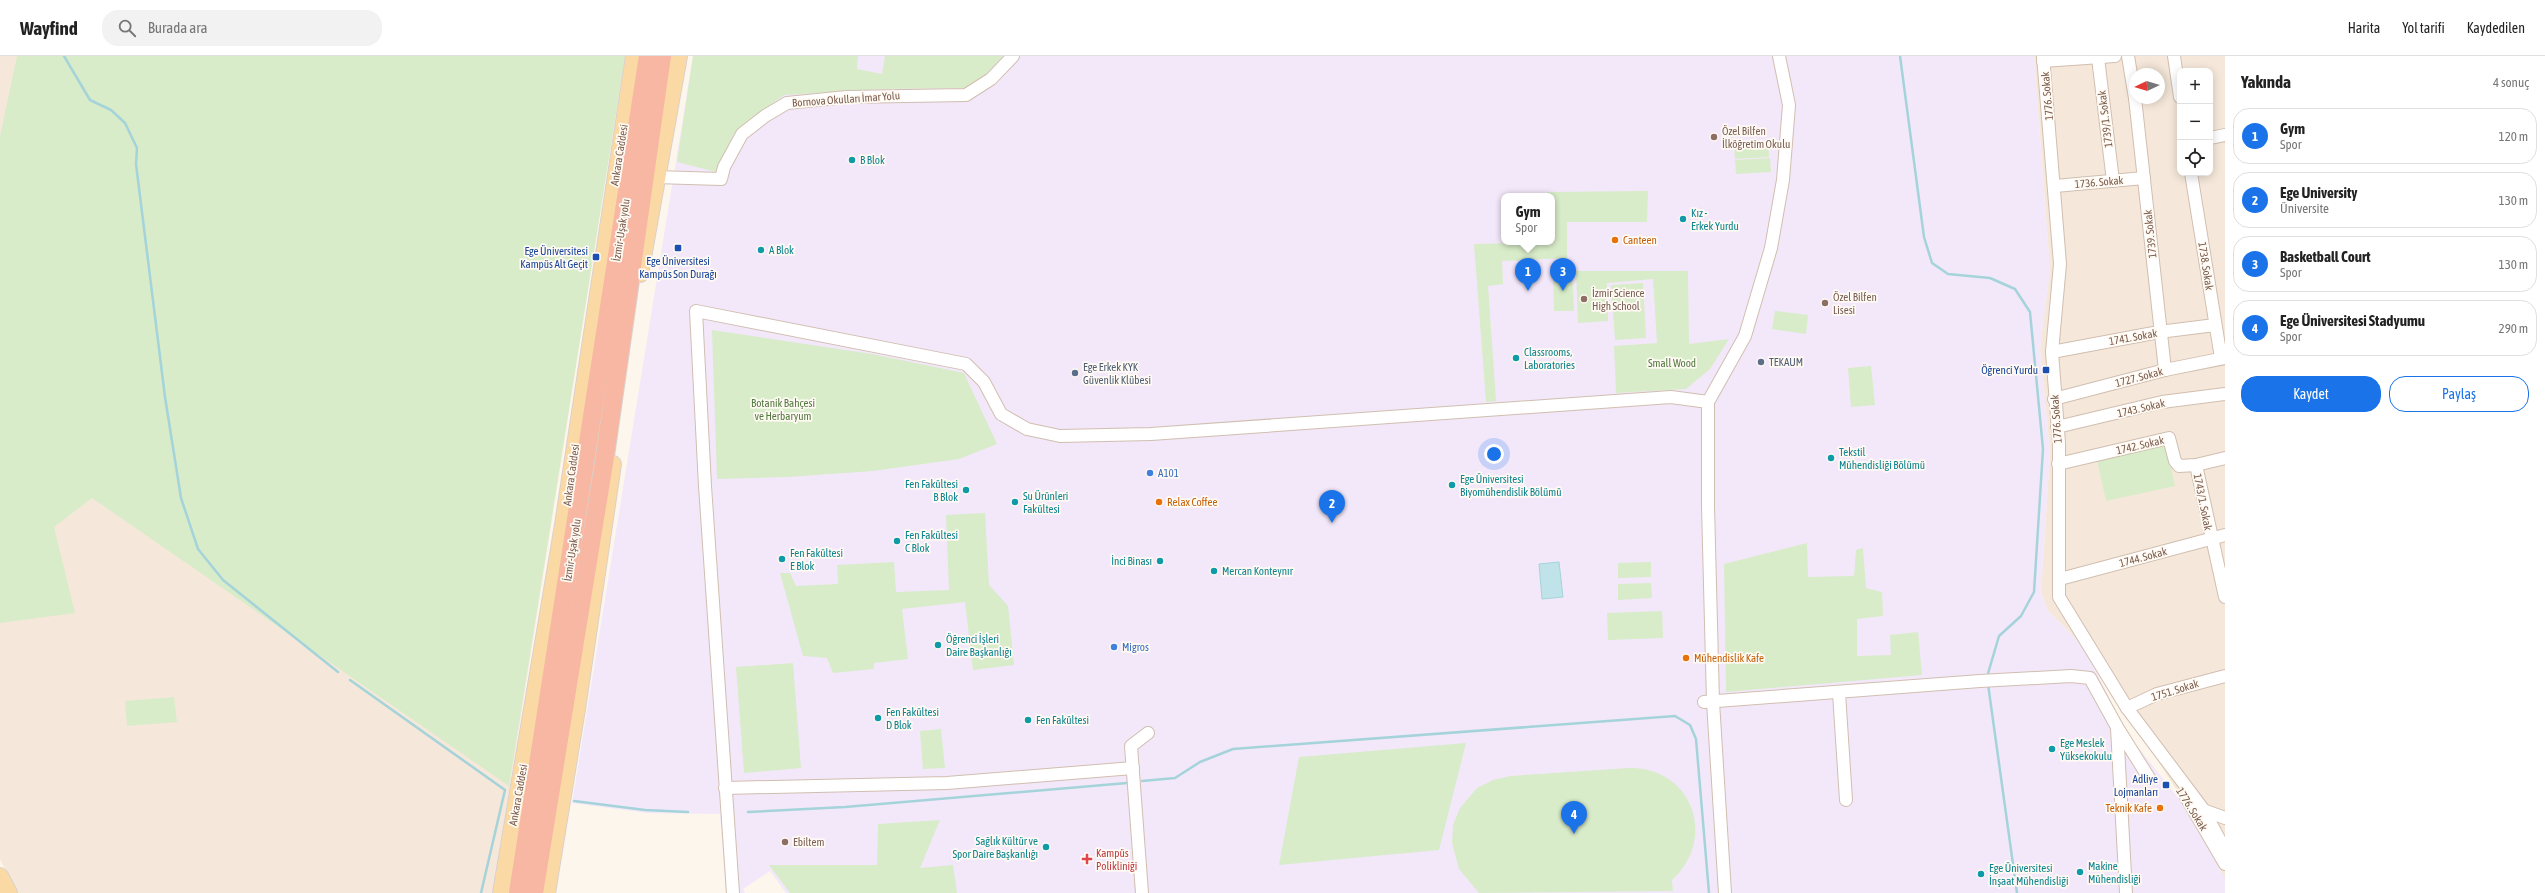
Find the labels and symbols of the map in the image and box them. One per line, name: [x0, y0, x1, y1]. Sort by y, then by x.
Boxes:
north arrow: [2129, 68, 2165, 104]
street label: 1776. Sokak: [2039, 71, 2055, 121]
street label: Bornova Okulları İmar Yolu: [792, 89, 900, 109]
street label: 1739/1. Sokak: [2096, 90, 2114, 148]
street label: Ankara Caddesi: [608, 123, 630, 187]
place label: Özel Bilfen İlköğretim Okulu: [1722, 125, 1790, 150]
marker: Özel Bilfen İlköğretim Okulu: [1709, 132, 1719, 142]
place label: B Blok: [860, 154, 885, 166]
marker: B Blok: [847, 155, 857, 165]
street label: 1736. Sokak: [2074, 174, 2124, 190]
street label: İzmir-Uşak yolu: [610, 198, 632, 262]
place label: Kız - Erkek Yurdu: [1691, 207, 1739, 232]
street label: 1739. Sokak: [2141, 209, 2159, 259]
marker: Kız - Erkek Yurdu: [1678, 214, 1688, 224]
place label: Canteen: [1623, 234, 1657, 246]
marker: Canteen: [1610, 235, 1620, 245]
street label: 1738. Sokak: [2196, 241, 2216, 291]
marker: Ege Üniversitesi Kampüs Son Durağı: [673, 243, 683, 253]
place label: A Blok: [769, 244, 794, 256]
place label: Ege Üniversitesi Kampüs Alt Geçit: [520, 245, 588, 270]
marker: A Blok: [756, 245, 766, 255]
marker: Ege Üniversitesi Kampüs Alt Geçit: [591, 252, 601, 262]
place label: Ege Üniversitesi Kampüs Son Durağı: [639, 255, 717, 280]
pin: 1: [1515, 258, 1541, 291]
pin: 3: [1550, 258, 1576, 291]
place label: İzmir Science High School: [1592, 287, 1645, 312]
place label: Özel Bilfen Lisesi: [1833, 291, 1877, 316]
marker: İzmir Science High School: [1579, 294, 1589, 304]
marker: Özel Bilfen Lisesi: [1820, 298, 1830, 308]
street label: 1741. Sokak: [2108, 327, 2158, 347]
place label: Classrooms, Laboratories: [1524, 346, 1575, 371]
marker: Classrooms, Laboratories: [1511, 353, 1521, 363]
place label: TEKAUM: [1769, 356, 1803, 368]
park label: Small Wood: [1648, 357, 1696, 369]
marker: TEKAUM: [1756, 357, 1766, 367]
place label: Ege Erkek KYK Güvenlik Klübesi: [1083, 361, 1151, 386]
place label: Öğrenci Yurdu: [1981, 364, 2038, 376]
marker: Öğrenci Yurdu: [2041, 365, 2051, 375]
street label: 1727. Sokak: [2114, 365, 2164, 389]
marker: Ege Erkek KYK Güvenlik Klübesi: [1070, 368, 1080, 378]
street label: 1776. Sokak: [2048, 394, 2064, 444]
park label: Botanik Bahçesi ve Herbaryum: [751, 397, 815, 422]
street label: 1743. Sokak: [2116, 397, 2166, 419]
street label: 1742. Sokak: [2115, 434, 2165, 456]
street label: Ankara Caddesi: [561, 443, 581, 507]
your location: [1484, 444, 1504, 464]
place label: Tekstil Mühendisliği Bölümü: [1839, 446, 1925, 471]
marker: Tekstil Mühendisliği Bölümü: [1826, 453, 1836, 463]
place label: A101: [1158, 467, 1179, 479]
marker: A101: [1145, 468, 1155, 478]
place label: Ege Üniversitesi Biyomühendislik Bölümü: [1460, 473, 1562, 498]
street label: 1743/1. Sokak: [2192, 473, 2214, 532]
place label: Fen Fakültesi B Blok: [905, 478, 958, 503]
marker: Ege Üniversitesi Biyomühendislik Bölümü: [1447, 480, 1457, 490]
marker: Fen Fakültesi B Blok: [961, 485, 971, 495]
place label: Su Ürünleri Fakültesi: [1023, 490, 1068, 515]
pin: 2: [1319, 490, 1345, 523]
place label: Relax Coffee: [1167, 496, 1218, 508]
marker: Su Ürünleri Fakültesi: [1010, 497, 1020, 507]
marker: Relax Coffee: [1154, 497, 1164, 507]
street label: İzmir-Uşak yolu: [561, 518, 583, 582]
place label: Fen Fakültesi C Blok: [905, 529, 958, 554]
marker: Fen Fakültesi C Blok: [892, 536, 902, 546]
street label: 1744. Sokak: [2118, 545, 2168, 569]
place label: Fen Fakültesi E Blok: [790, 547, 843, 572]
marker: Fen Fakültesi E Blok: [777, 554, 787, 564]
place label: İnci Binası: [1111, 555, 1152, 567]
marker: İnci Binası: [1155, 556, 1165, 566]
place label: Mercan Konteynır: [1222, 565, 1294, 577]
marker: Mercan Konteynır: [1209, 566, 1219, 576]
place label: Öğrenci İşleri Daire Başkanlığı: [946, 633, 1012, 658]
marker: Öğrenci İşleri Daire Başkanlığı: [933, 640, 943, 650]
place label: Migros: [1122, 641, 1149, 653]
marker: Migros: [1109, 642, 1119, 652]
place label: Mühendislik Kafe: [1694, 652, 1764, 664]
marker: Mühendislik Kafe: [1681, 653, 1691, 663]
street label: 1751. Sokak: [2150, 677, 2200, 703]
place label: Fen Fakültesi D Blok: [886, 706, 939, 731]
marker: Fen Fakültesi D Blok: [873, 713, 883, 723]
place label: Fen Fakültesi: [1036, 714, 1089, 726]
marker: Fen Fakültesi: [1023, 715, 1033, 725]
place label: Ege Meslek Yüksekokulu: [2060, 737, 2112, 762]
marker: Ege Meslek Yüksekokulu: [2047, 744, 2057, 754]
street label: Ankara Caddesi: [507, 763, 529, 827]
place label: Adliye Lojmanları: [2114, 773, 2158, 798]
marker: Adliye Lojmanları: [2161, 780, 2171, 790]
street label: 1776. Sokak: [2174, 785, 2210, 833]
pin: 4: [1561, 801, 1587, 834]
place label: Teknik Kafe: [2105, 802, 2152, 814]
marker: Teknik Kafe: [2155, 803, 2165, 813]
place label: Sağlık Kültür ve Spor Daire Başkanlığı: [952, 835, 1038, 860]
place label: Ebiltem: [793, 836, 824, 848]
marker: Ebiltem: [780, 837, 790, 847]
marker: Sağlık Kültür ve Spor Daire Başkanlığı: [1041, 842, 1051, 852]
place label: Kampüs Polikliniği: [1096, 847, 1137, 872]
marker: Kampüs Polikliniği: [1081, 853, 1093, 865]
place label: Makine Mühendisliği: [2088, 860, 2141, 885]
place label: Ege Üniversitesi İnşaat Mühendisliği: [1989, 862, 2069, 887]
marker: Makine Mühendisliği: [2075, 867, 2085, 877]
marker: Ege Üniversitesi İnşaat Mühendisliği: [1976, 869, 1986, 879]

